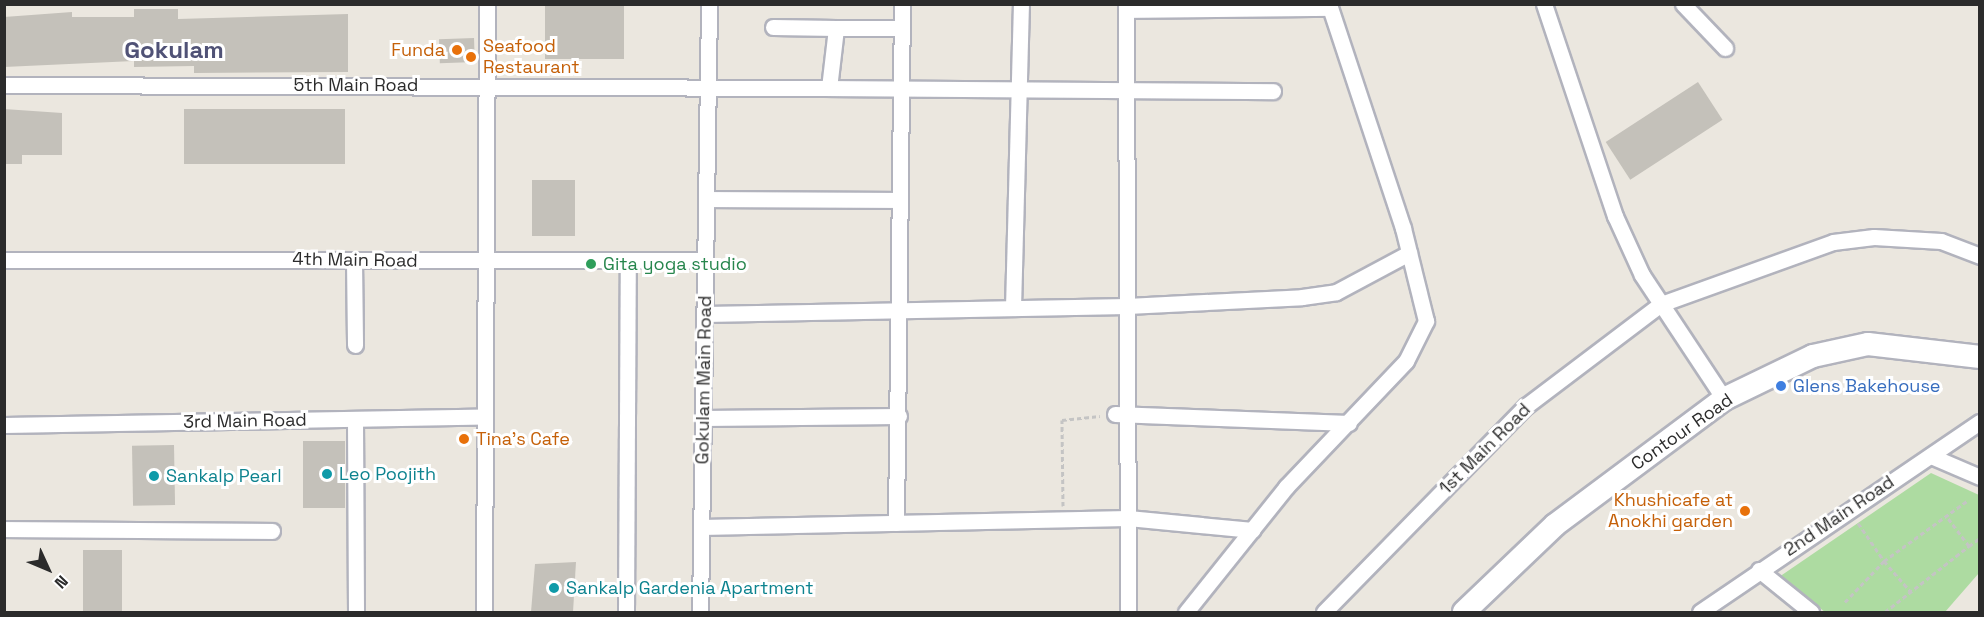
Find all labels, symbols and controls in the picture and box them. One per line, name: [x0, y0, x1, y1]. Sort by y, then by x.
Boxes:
district label: Gokulam: [124, 36, 224, 64]
place label: Seafood Restaurant: [483, 36, 580, 78]
place label: Funda: [391, 39, 445, 61]
marker: Funda: [450, 43, 464, 57]
marker: Seafood Restaurant: [464, 50, 478, 64]
street label: 5th Main Road: [294, 74, 418, 96]
street label: 4th Main Road: [292, 248, 418, 272]
place label: Gita yoga studio: [603, 253, 747, 275]
marker: Gita yoga studio: [584, 257, 598, 271]
street label: Gokulam Main Road: [692, 295, 716, 465]
place label: Glens Bakehouse: [1793, 375, 1941, 397]
marker: Glens Bakehouse: [1774, 379, 1788, 393]
street label: Contour Road: [1627, 389, 1737, 475]
street label: 1st Main Road: [1435, 399, 1535, 499]
street label: 3rd Main Road: [183, 409, 307, 433]
place label: Tina's Cafe: [476, 428, 570, 450]
marker: Tina's Cafe: [457, 432, 471, 446]
place label: Leo Poojith: [339, 463, 436, 485]
place label: Sankalp Pearl: [166, 465, 282, 487]
marker: Leo Poojith: [320, 467, 334, 481]
marker: Sankalp Pearl: [147, 469, 161, 483]
street label: 2nd Main Road: [1780, 471, 1898, 561]
place label: Khushicafe at Anokhi garden: [1608, 490, 1733, 532]
marker: Khushicafe at Anokhi garden: [1738, 504, 1752, 518]
north arrow: [18, 539, 78, 599]
text: N: [50, 571, 73, 593]
place label: Sankalp Gardenia Apartment: [566, 577, 814, 599]
marker: Sankalp Gardenia Apartment: [547, 581, 561, 595]

